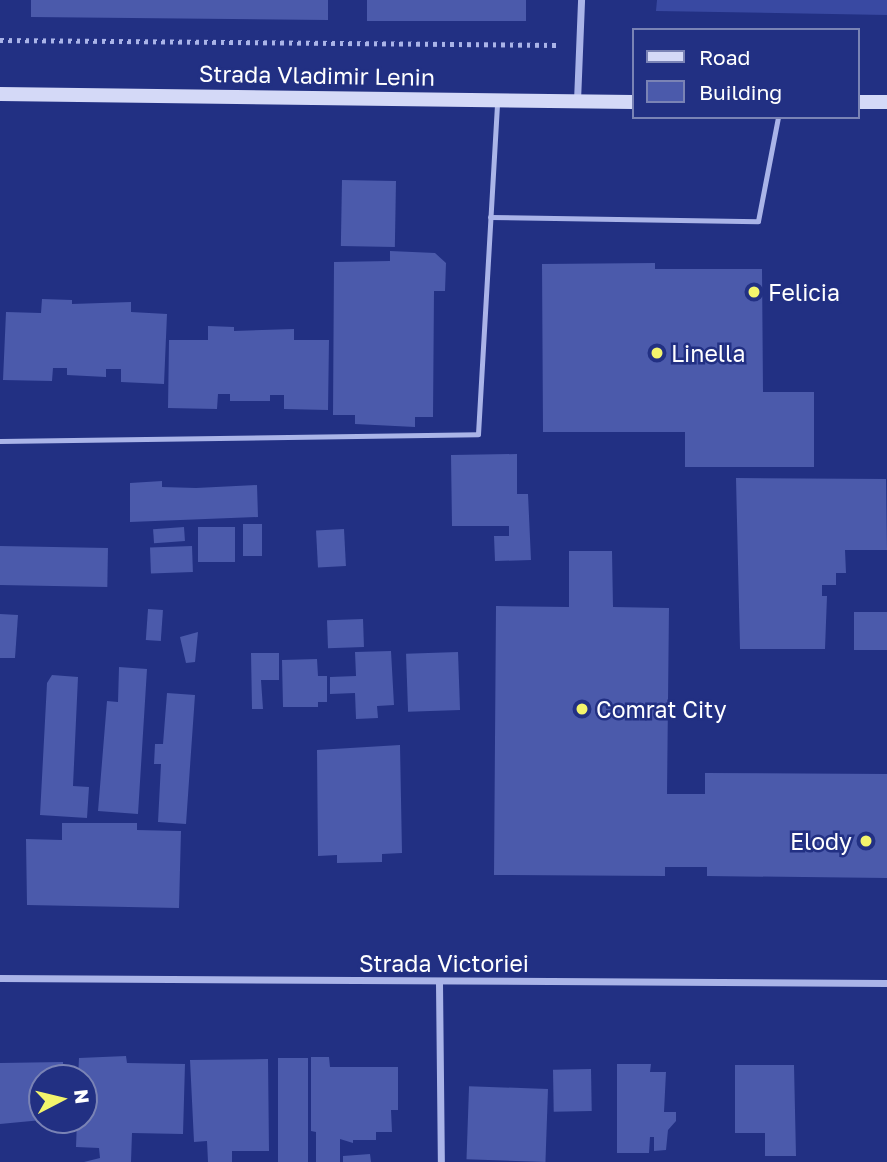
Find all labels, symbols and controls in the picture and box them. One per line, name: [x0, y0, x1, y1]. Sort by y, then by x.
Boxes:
legend: [632, 28, 859, 119]
text: Road: [699, 44, 750, 70]
street label: Strada Vladimir Lenin: [199, 59, 435, 91]
text: Building: [699, 79, 782, 105]
place label: Felicia: [768, 278, 840, 306]
marker: Felicia: [746, 284, 762, 300]
place label: Linella: [671, 339, 745, 367]
marker: Linella: [649, 345, 665, 361]
place label: Comrat City: [596, 695, 727, 723]
marker: Comrat City: [574, 701, 590, 717]
place label: Elody: [790, 827, 852, 855]
marker: Elody: [858, 833, 874, 849]
street label: Strada Victoriei: [359, 949, 529, 977]
north arrow: [28, 1064, 98, 1134]
text: N: [70, 1088, 95, 1105]

